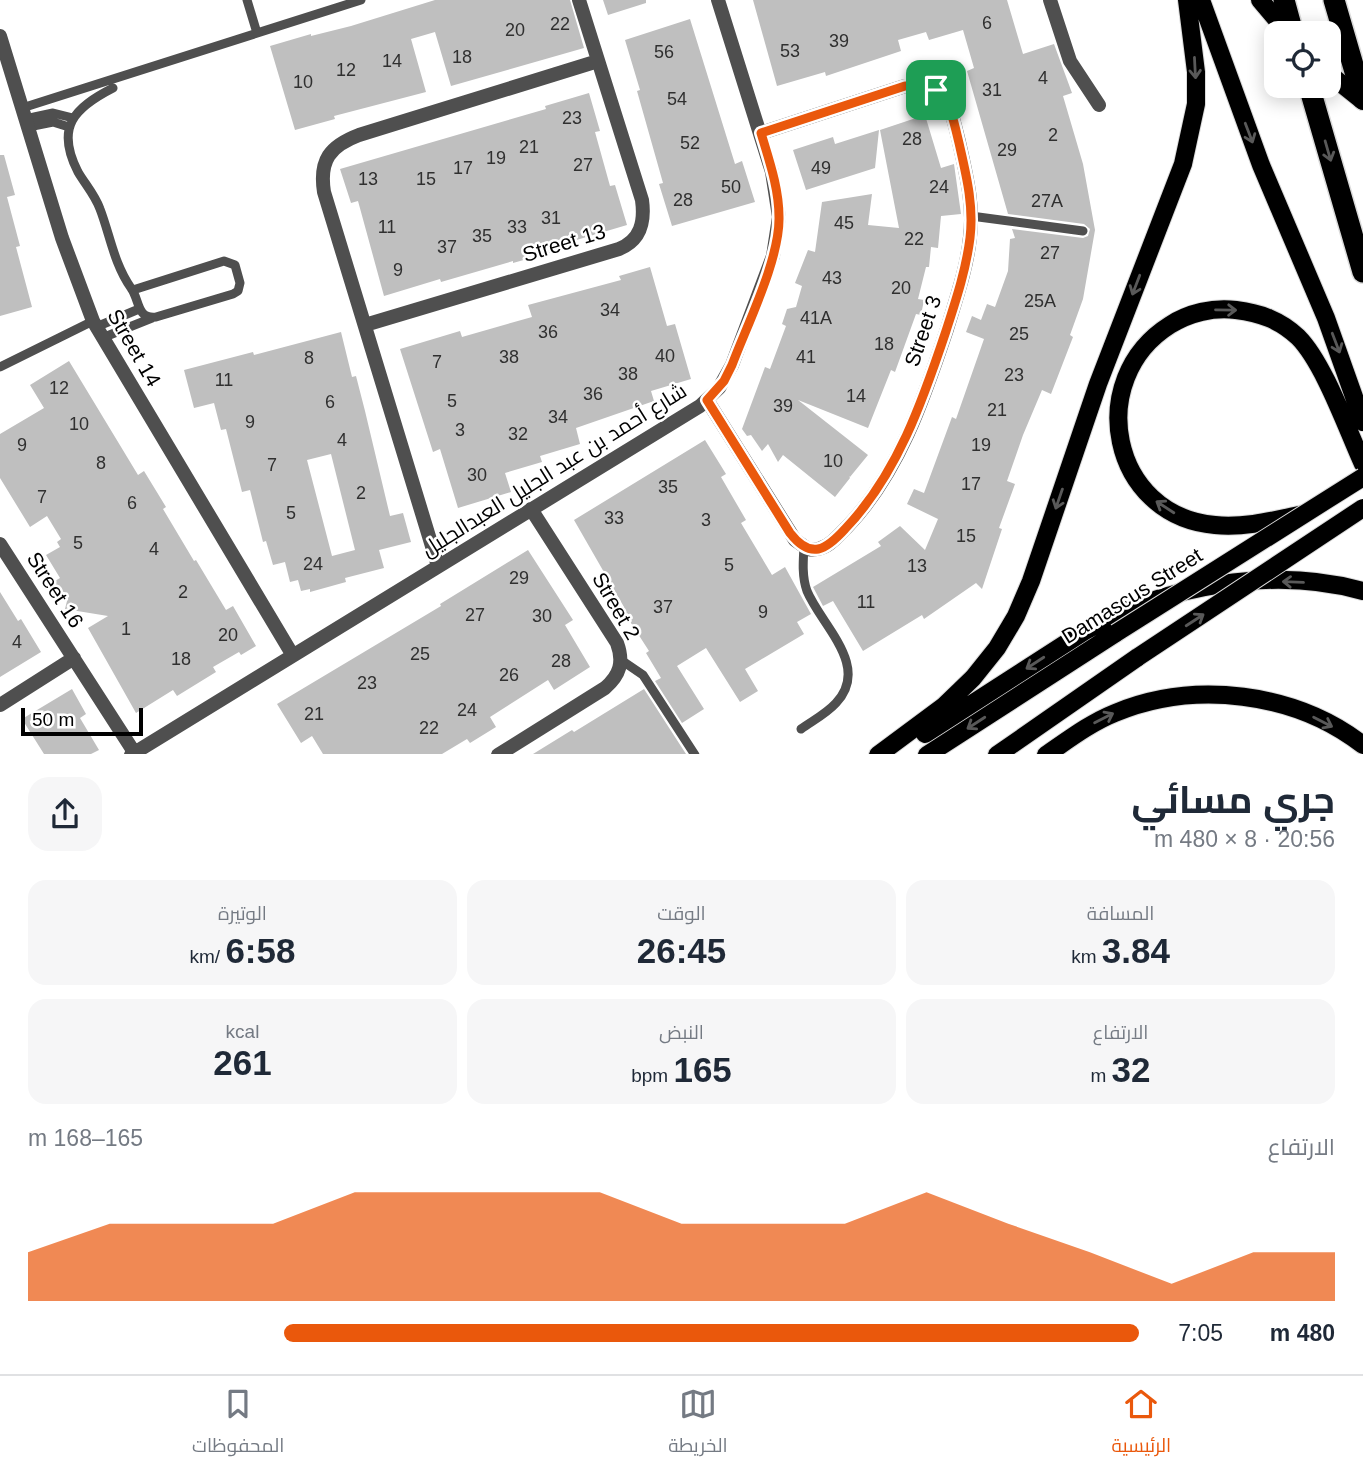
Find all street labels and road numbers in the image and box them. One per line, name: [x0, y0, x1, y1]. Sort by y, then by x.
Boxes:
street label: Street 13: [520, 219, 608, 266]
street label: Street 3: [900, 292, 945, 369]
street label: Street 14: [103, 305, 166, 391]
street label: شارع أحمد بن عبد الجليل العبدالجليل: [417, 377, 692, 563]
street label: Damascus Street: [1057, 543, 1206, 648]
street label: Street 16: [23, 548, 88, 632]
street label: Street 2: [588, 568, 645, 643]

